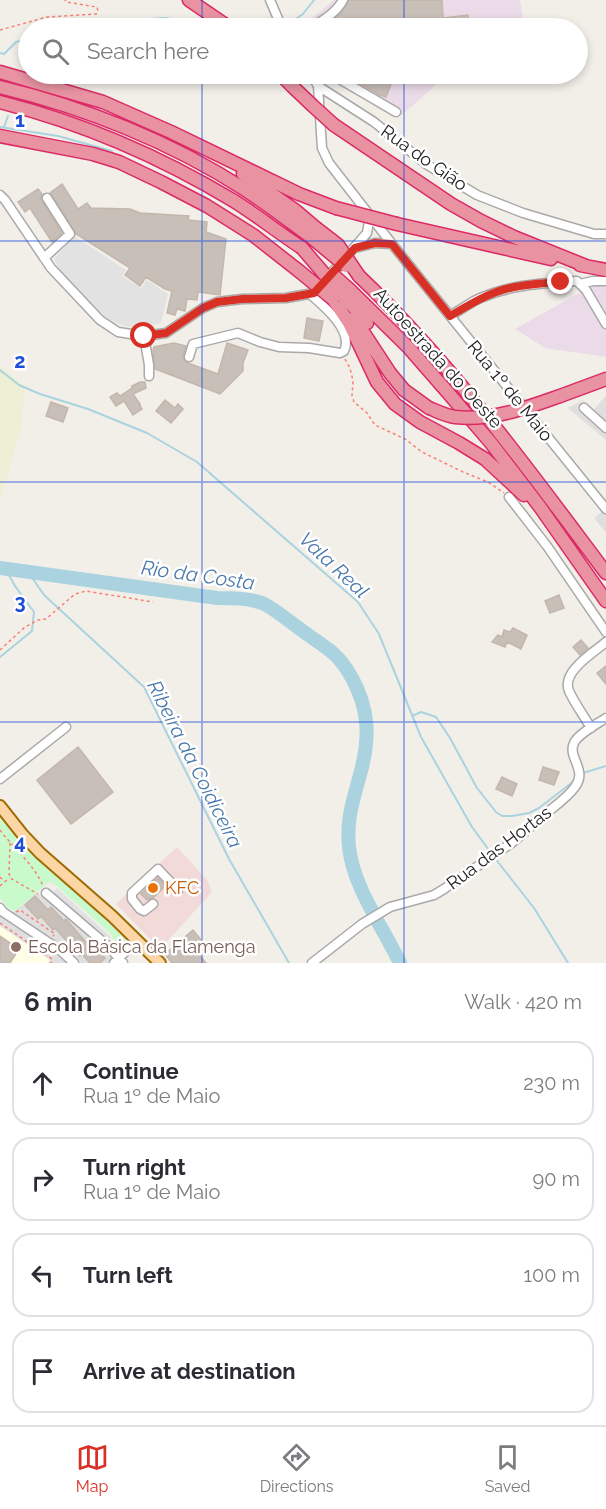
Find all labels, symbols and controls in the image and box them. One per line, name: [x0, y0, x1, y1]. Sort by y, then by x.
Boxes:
search box: [18, 18, 588, 84]
icon: search: [39, 35, 72, 68]
text: Search here: [87, 38, 209, 64]
text: 1: [15, 108, 25, 132]
street label: Rua do Gião: [377, 120, 472, 195]
route end: [547, 268, 573, 294]
street label: Autoestrada do Oeste: [370, 283, 507, 433]
route start: [130, 322, 156, 348]
street label: Rua 1º de Maio: [463, 336, 558, 446]
text: 2: [14, 349, 26, 373]
water label: Vala Real: [294, 527, 374, 603]
water label: Rio da Costa: [140, 555, 256, 595]
text: 3: [14, 590, 26, 614]
water label: Ribeira da Coidiceira: [142, 676, 248, 852]
street label: Rua das Hortas: [442, 801, 555, 894]
text: 4: [14, 830, 26, 854]
place label: KFC: [165, 877, 199, 898]
marker: KFC: [146, 881, 160, 895]
place label: Escola Básica da Flamenga: [28, 936, 256, 957]
marker: Escola Básica da Flamenga: [9, 940, 23, 954]
text: 6 min: [24, 987, 93, 1017]
text: Walk · 420 m: [464, 990, 582, 1014]
text: Continue: [83, 1058, 179, 1084]
icon: ahead: [26, 1067, 59, 1100]
text: 230 m: [523, 1071, 580, 1095]
text: Rua 1º de Maio: [83, 1084, 220, 1108]
text: Turn right: [83, 1154, 186, 1180]
icon: right: [26, 1163, 59, 1196]
text: 90 m: [533, 1167, 580, 1191]
text: Rua 1º de Maio: [83, 1180, 220, 1204]
icon: left: [26, 1259, 59, 1292]
text: Turn left: [83, 1262, 173, 1288]
text: 100 m: [523, 1263, 580, 1287]
icon: arrive: [26, 1355, 59, 1388]
text: Arrive at destination: [83, 1358, 296, 1384]
tab: Map: [76, 1441, 109, 1496]
tab: Directions: [260, 1441, 334, 1496]
tab: Saved: [485, 1441, 530, 1496]

